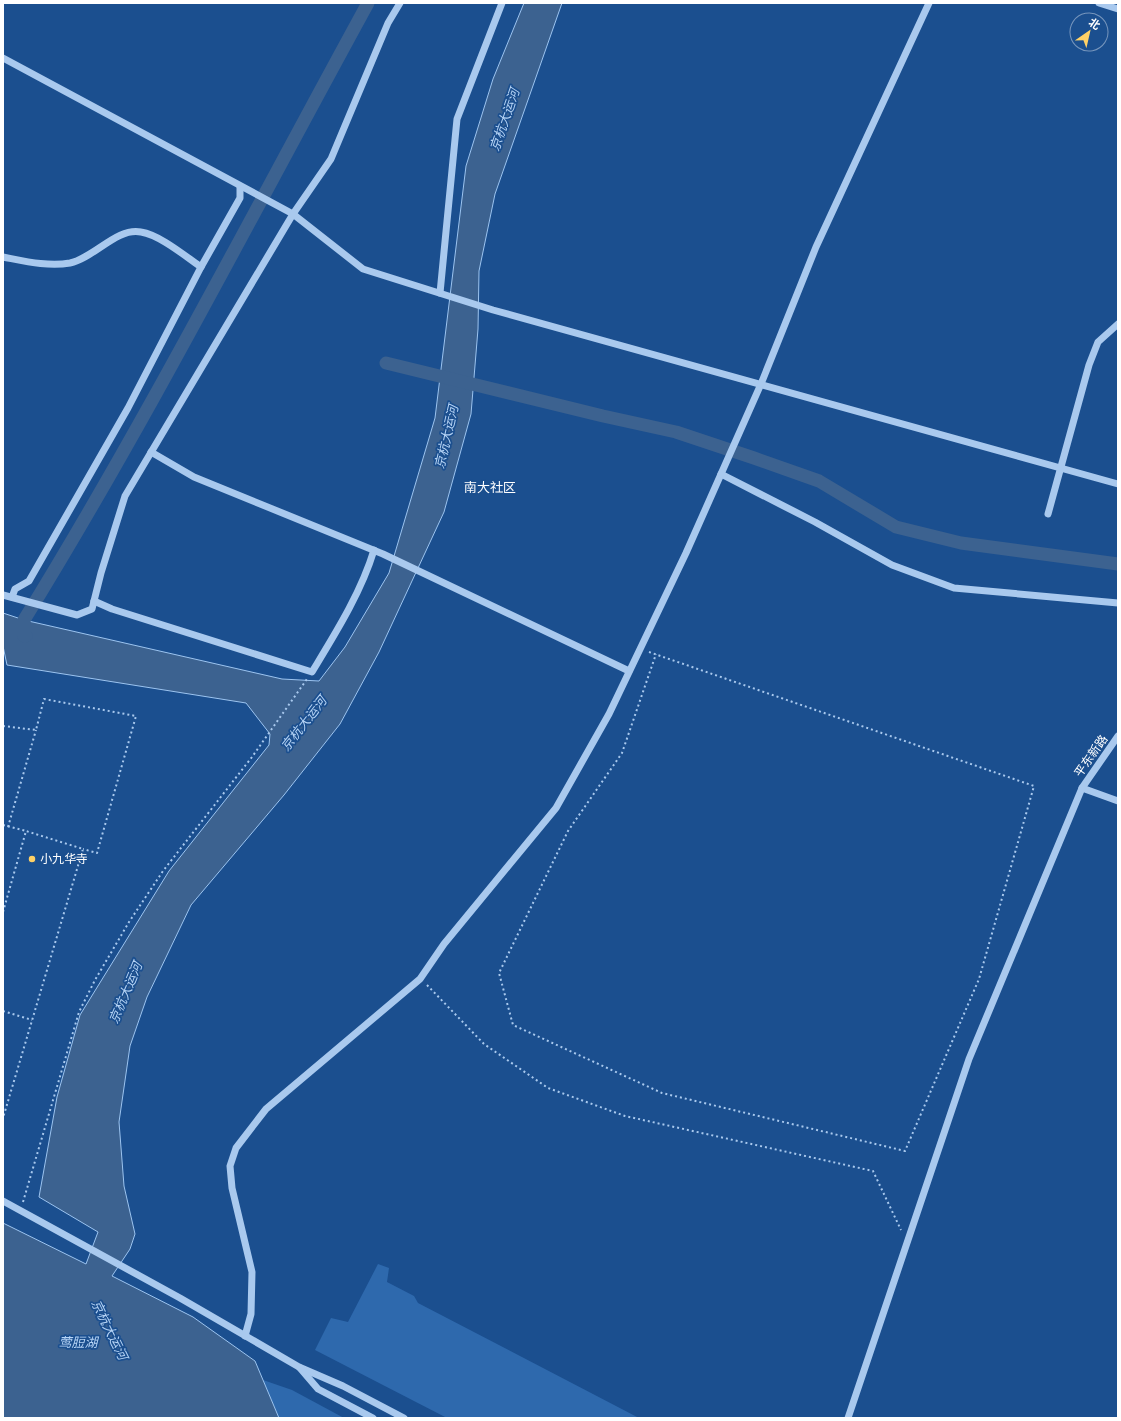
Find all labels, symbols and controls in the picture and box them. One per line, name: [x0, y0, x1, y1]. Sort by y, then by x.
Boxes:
north arrow: [1069, 12, 1109, 52]
text: 北: [1086, 16, 1103, 33]
water label: 京杭大运河: [487, 84, 524, 153]
water label: 京杭大运河: [432, 401, 463, 470]
district label: 南大社区: [464, 480, 516, 496]
water label: 京杭大运河: [278, 691, 332, 755]
street label: 平东新路: [1071, 732, 1111, 780]
place label: 小九华寺: [40, 852, 88, 866]
marker: 小九华寺: [27, 854, 37, 864]
water label: 京杭大运河: [106, 957, 147, 1026]
water label: 京杭大运河: [88, 1297, 132, 1365]
water label: 莺脰湖: [58, 1335, 99, 1351]

